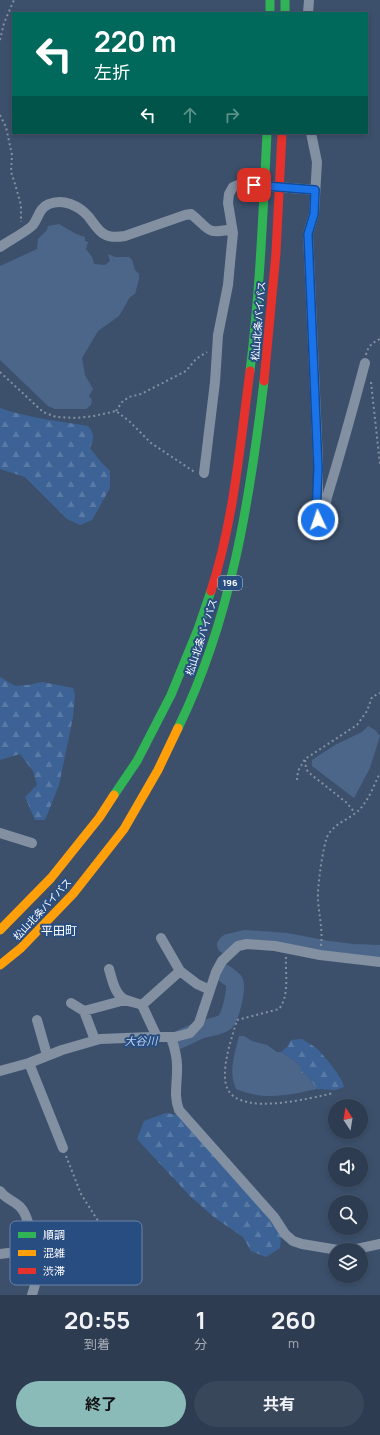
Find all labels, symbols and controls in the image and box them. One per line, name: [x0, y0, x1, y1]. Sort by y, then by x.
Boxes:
text: 220 m: [94, 22, 177, 60]
icon: left: [28, 28, 80, 80]
text: 左折: [94, 60, 130, 84]
icon: left: [137, 104, 159, 126]
icon: ahead: [179, 104, 201, 126]
icon: right: [221, 104, 243, 126]
pin: [237, 168, 271, 202]
icon: arrive: [243, 174, 265, 196]
street label: 松山北条バイパス: [248, 281, 268, 361]
position arrow: [297, 499, 339, 541]
road number: 196: [218, 576, 242, 590]
street label: 松山北条バイパス: [182, 597, 220, 677]
street label: 松山北条バイパス: [10, 875, 74, 943]
district label: 平田町: [41, 922, 77, 939]
water label: 大谷川: [124, 1033, 159, 1048]
north arrow: [328, 1099, 368, 1139]
map controls: [328, 1099, 368, 1283]
button: sound: [328, 1147, 368, 1187]
button: search: [328, 1195, 368, 1235]
legend: [10, 1221, 142, 1285]
text: 順調: [43, 1227, 65, 1242]
button: layers: [328, 1243, 368, 1283]
text: 混雑: [43, 1245, 65, 1260]
text: 渋滞: [43, 1263, 65, 1278]
text: 20:55: [64, 1303, 130, 1336]
text: 1: [195, 1303, 206, 1336]
text: 260: [271, 1303, 316, 1336]
text: m: [288, 1334, 299, 1352]
text: 到着: [84, 1335, 110, 1353]
text: 分: [194, 1335, 207, 1353]
button: 終了: [16, 1381, 186, 1427]
button: 共有: [194, 1381, 364, 1427]

